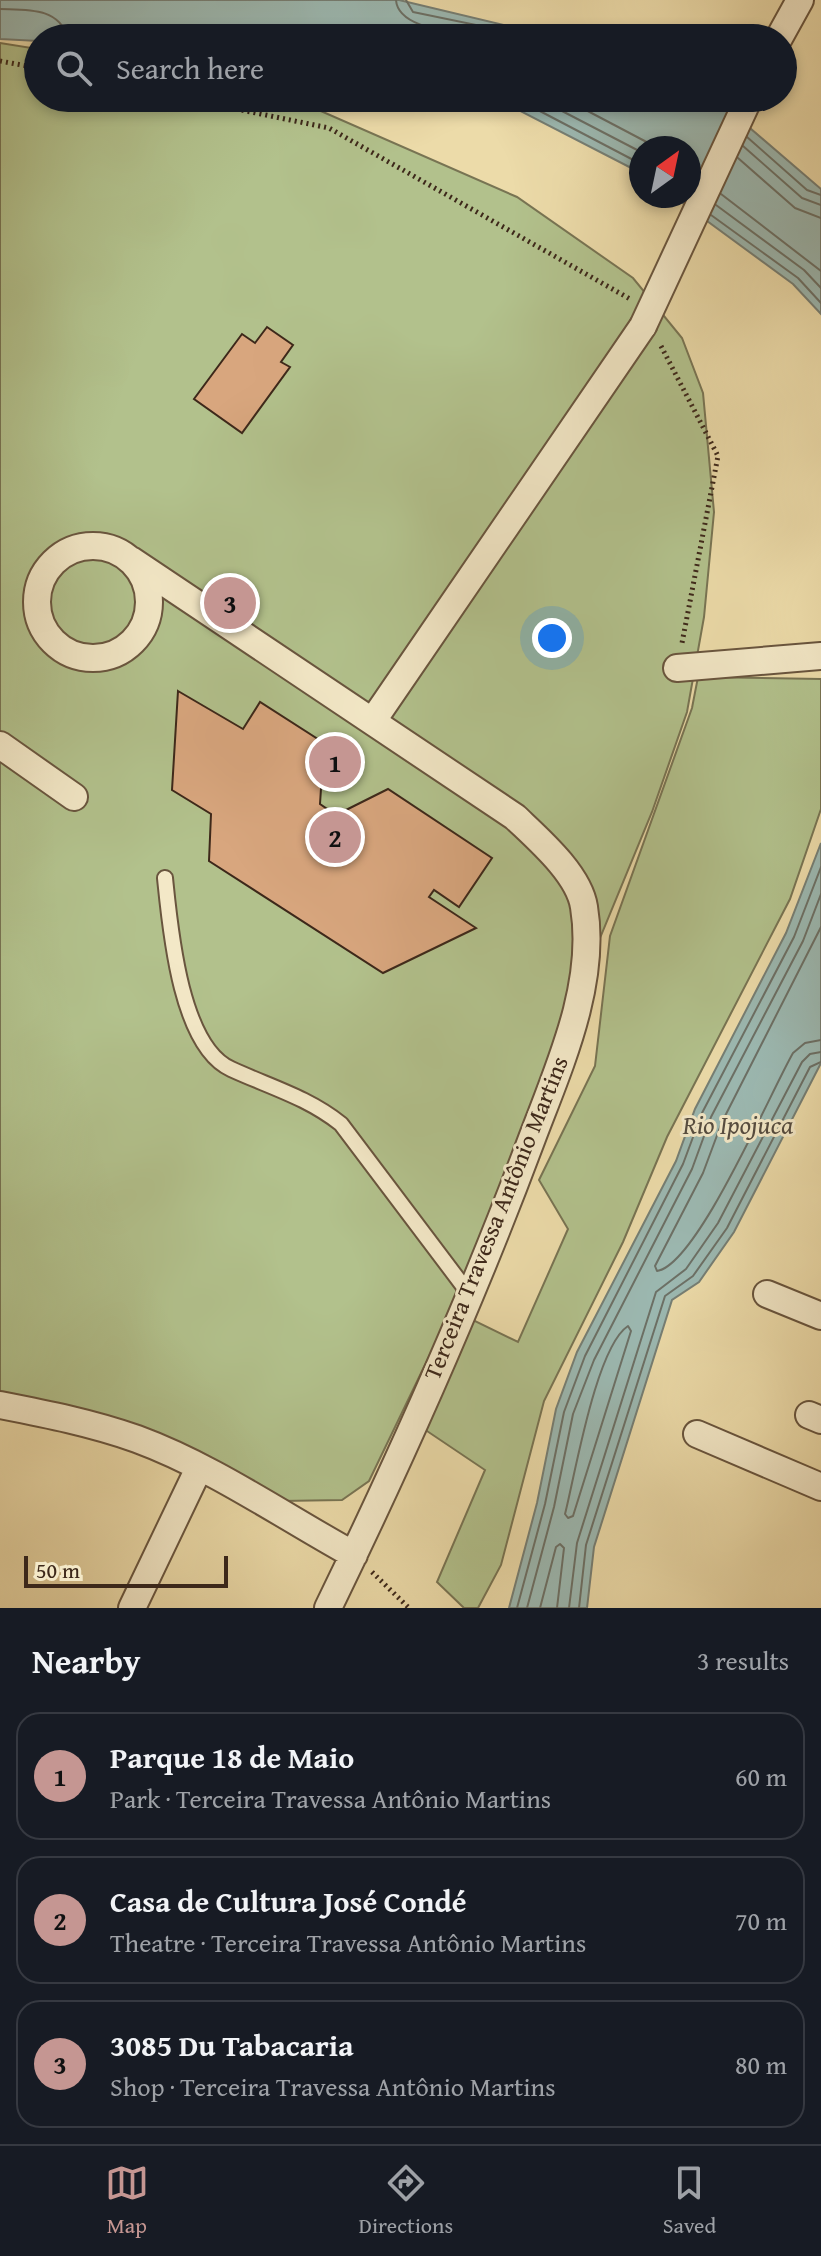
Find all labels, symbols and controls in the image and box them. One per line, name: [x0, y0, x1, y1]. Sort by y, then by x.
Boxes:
search box: [24, 24, 797, 112]
icon: search: [52, 46, 96, 90]
text: Search here: [116, 46, 264, 90]
north arrow: [629, 136, 701, 208]
pin: 3: [204, 573, 256, 633]
your location: [532, 618, 572, 658]
pin: 1: [309, 732, 361, 792]
pin: 2: [309, 807, 361, 867]
street label: Terceira Travessa Antônio Martins: [414, 1051, 577, 1385]
water label: Rio Ipojuca: [682, 1105, 793, 1144]
scale bar: [24, 1552, 228, 1588]
text: 50 m: [36, 1554, 80, 1586]
text: Nearby: [32, 1636, 141, 1685]
text: 3 results: [697, 1641, 789, 1680]
text: Parque 18 de Maio: [110, 1735, 354, 1779]
text: 1: [53, 1757, 67, 1796]
text: 60 m: [735, 1757, 787, 1796]
text: Park · Terceira Travessa Antônio Martins: [110, 1779, 551, 1818]
text: Casa de Cultura José Condé: [110, 1879, 466, 1923]
text: 2: [53, 1901, 67, 1940]
text: 70 m: [735, 1901, 787, 1940]
text: Theatre · Terceira Travessa Antônio Martins: [110, 1923, 586, 1962]
text: 3085 Du Tabacaria: [110, 2023, 354, 2067]
text: 3: [53, 2045, 67, 2084]
text: 80 m: [735, 2045, 787, 2084]
text: Shop · Terceira Travessa Antônio Martins: [110, 2067, 555, 2106]
tab: Map: [105, 2161, 149, 2241]
tab: Directions: [359, 2161, 453, 2241]
tab: Saved: [663, 2161, 716, 2241]

